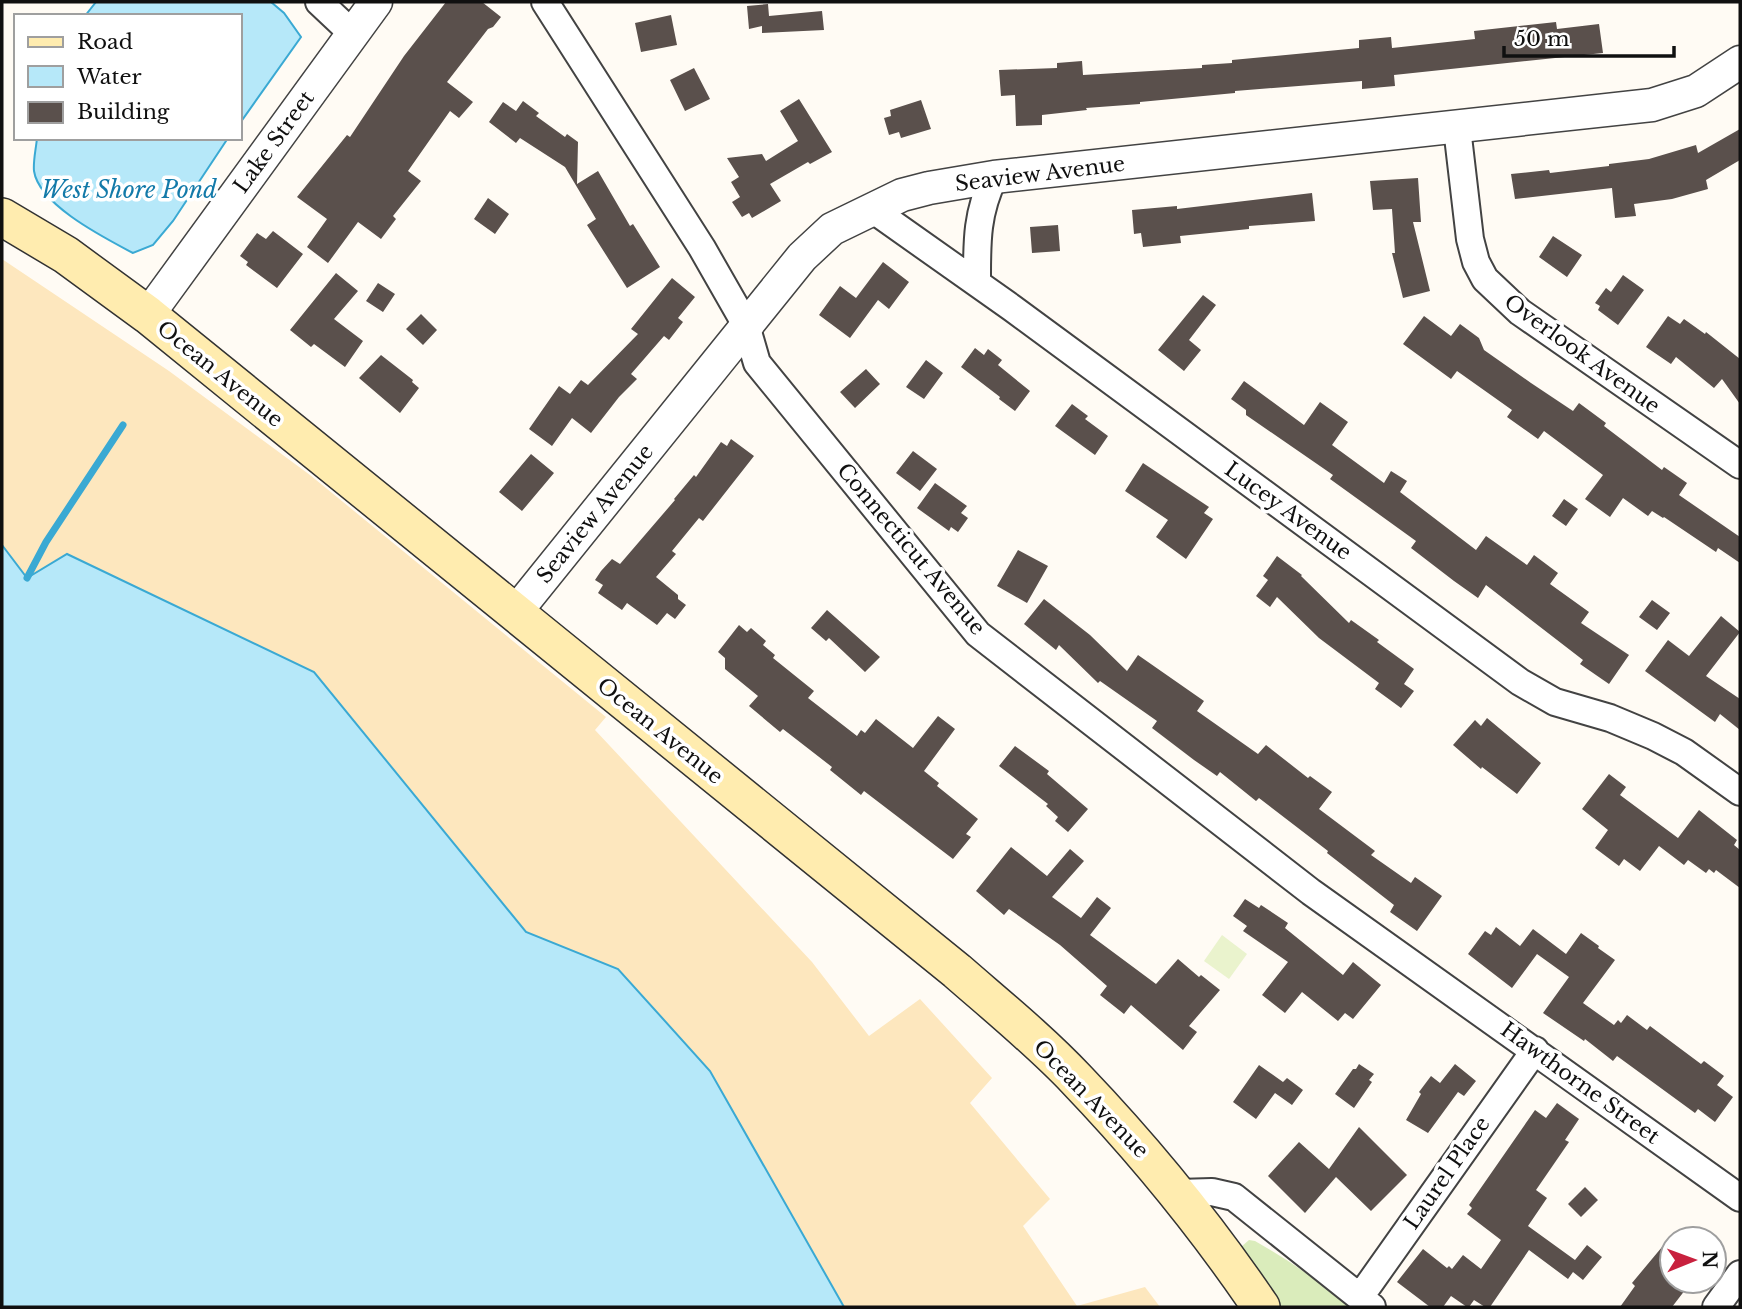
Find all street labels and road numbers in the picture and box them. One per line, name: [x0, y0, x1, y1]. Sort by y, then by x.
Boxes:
street label: Lake Street: [228, 86, 320, 198]
street label: Seaview Avenue: [954, 151, 1126, 197]
street label: Overlook Avenue: [1499, 289, 1665, 419]
street label: Ocean Avenue: [152, 315, 288, 433]
street label: Seaview Avenue: [531, 439, 659, 589]
street label: Lucey Avenue: [1220, 456, 1356, 566]
street label: Connecticut Avenue: [832, 458, 990, 640]
street label: Ocean Avenue: [592, 672, 728, 790]
street label: Hawthorne Street: [1495, 1017, 1665, 1149]
street label: Ocean Avenue: [1028, 1034, 1154, 1164]
street label: Laurel Place: [1399, 1112, 1495, 1234]

